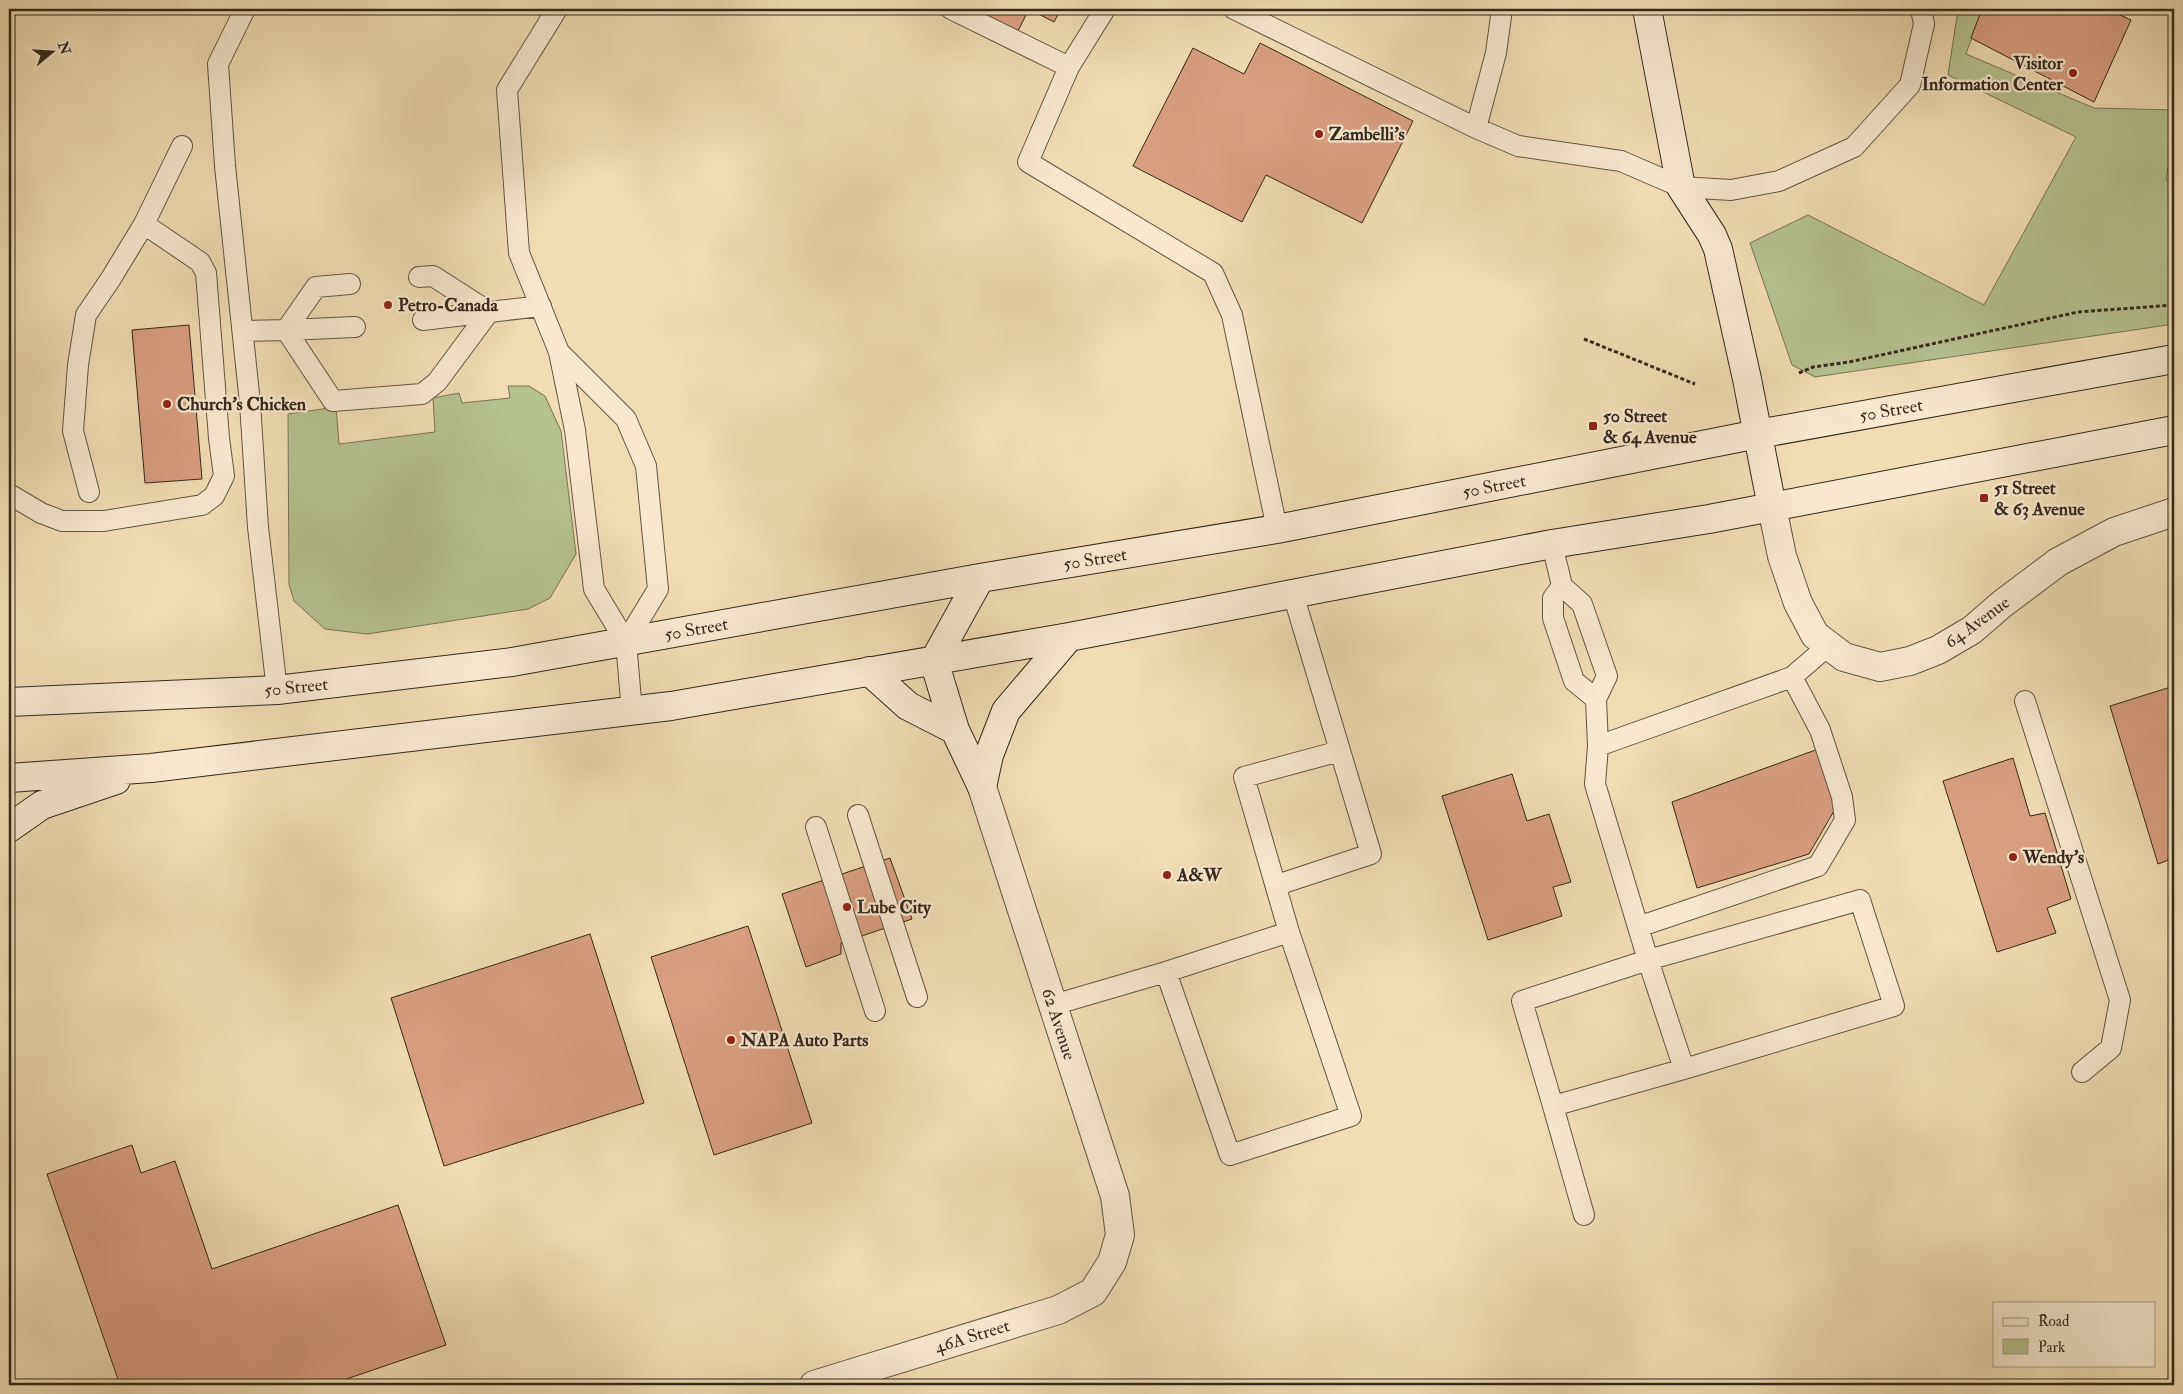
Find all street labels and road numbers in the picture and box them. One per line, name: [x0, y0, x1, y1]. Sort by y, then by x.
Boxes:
street label: 50 Street: [1857, 394, 1925, 427]
street label: 50 Street: [1460, 469, 1528, 504]
street label: 50 Street: [1062, 543, 1129, 576]
street label: 64 Avenue: [1940, 591, 2015, 654]
street label: 50 Street: [662, 613, 730, 646]
street label: 50 Street: [263, 673, 329, 702]
street label: 62 Avenue: [1036, 985, 1081, 1063]
street label: 46A Street: [932, 1314, 1013, 1359]

